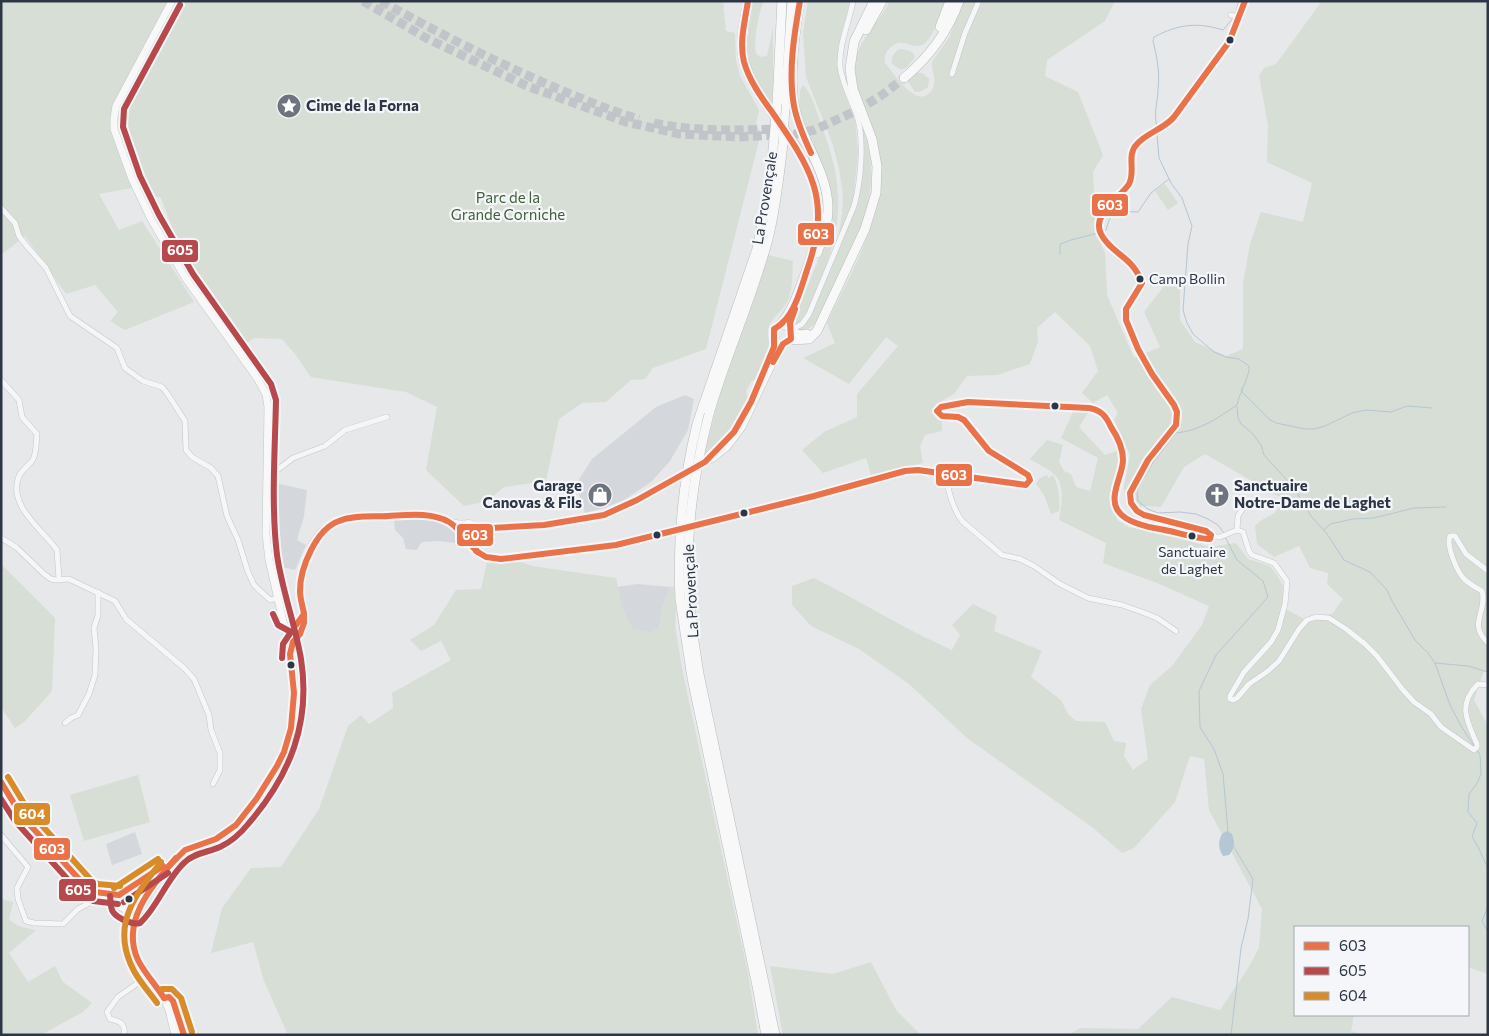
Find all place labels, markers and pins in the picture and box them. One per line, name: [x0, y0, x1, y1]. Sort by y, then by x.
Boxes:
unlabelled marker: [1225, 35, 1235, 45]
place icon: Cime de la Forna: [276, 93, 302, 119]
place label: Cime de la Forna: [306, 96, 419, 114]
place label: Camp Bollin: [1149, 270, 1225, 287]
marker: Camp Bollin: [1135, 274, 1145, 284]
unlabelled marker: [1050, 401, 1060, 411]
place label: Garage Canovas & Fils: [483, 476, 582, 511]
place label: Sanctuaire Notre-Dame de Laghet: [1234, 476, 1391, 511]
shop icon: Garage Canovas & Fils: [587, 482, 613, 508]
church icon: Sanctuaire Notre-Dame de Laghet: [1204, 482, 1230, 508]
unlabelled marker: [739, 508, 749, 518]
unlabelled marker: [652, 530, 662, 540]
marker: Sanctuaire de Laghet: [1187, 531, 1197, 541]
place label: Sanctuaire de Laghet: [1158, 543, 1226, 577]
unlabelled marker: [286, 660, 296, 670]
unlabelled marker: [124, 894, 134, 904]

